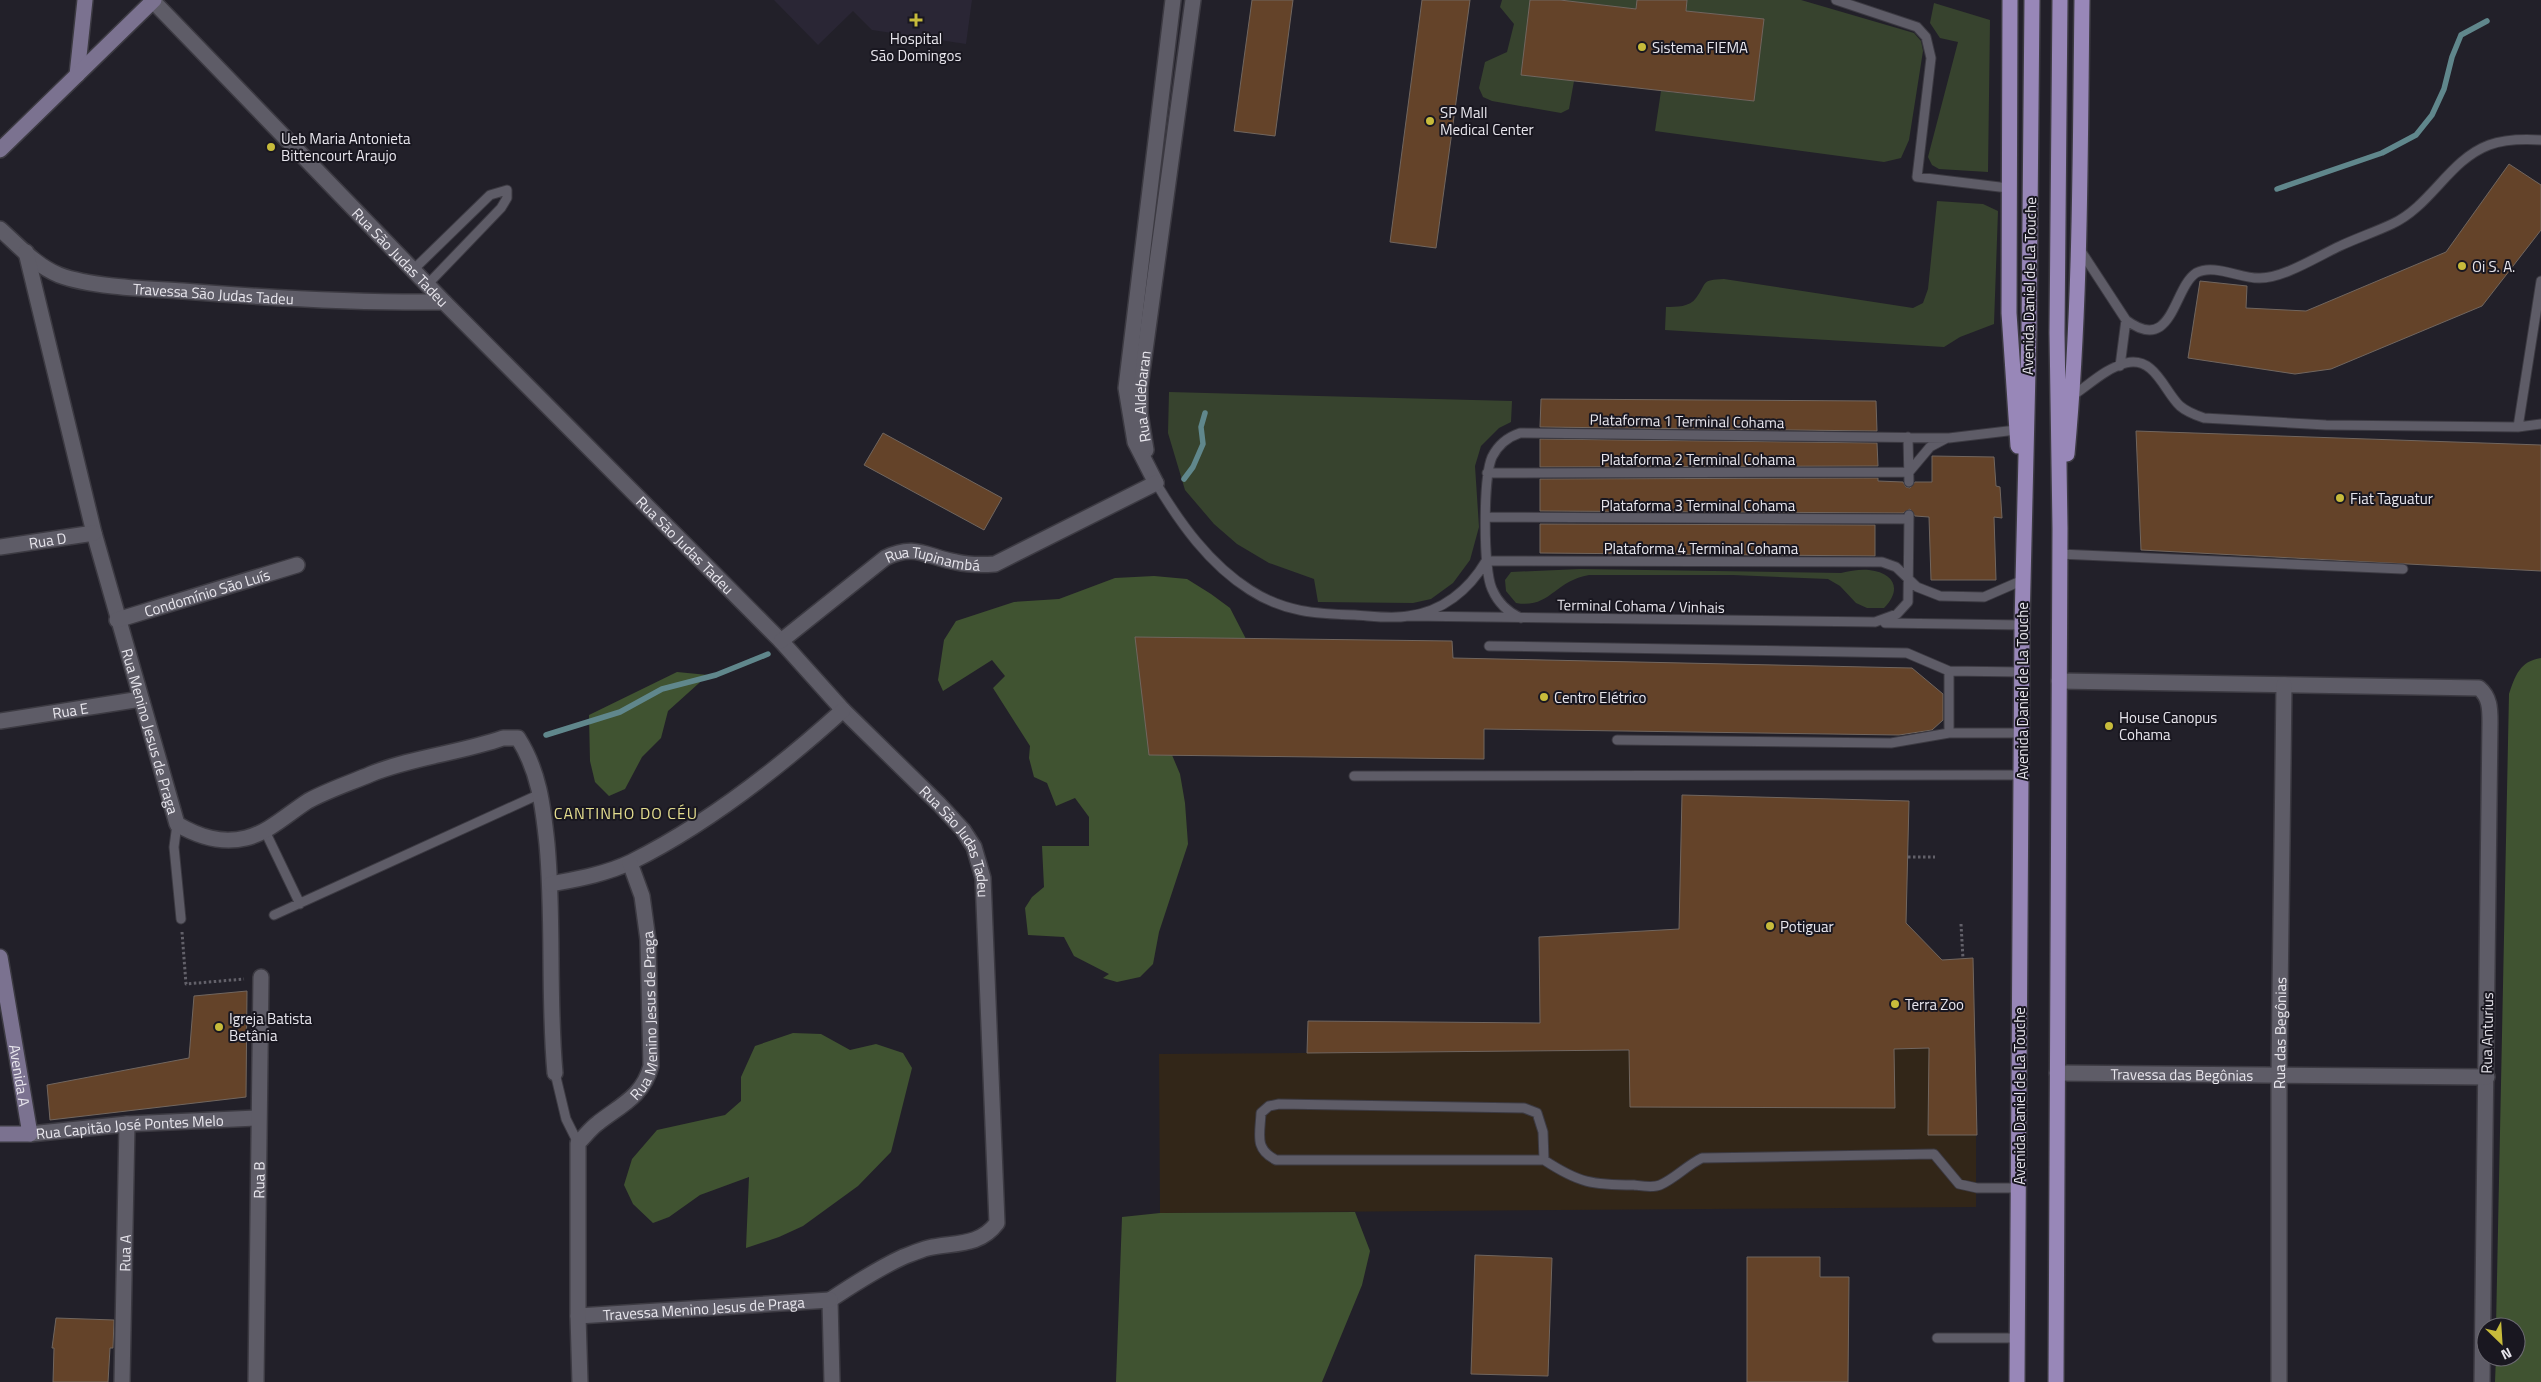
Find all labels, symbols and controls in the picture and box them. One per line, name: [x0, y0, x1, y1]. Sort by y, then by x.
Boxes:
marker: Hospital São Domingos: [909, 13, 923, 27]
place label: Hospital São Domingos: [871, 27, 961, 67]
place label: Sistema FIEMA: [1652, 36, 1748, 59]
marker: Sistema FIEMA: [1636, 41, 1648, 53]
place label: SP Mall Medical Center: [1440, 101, 1534, 141]
marker: SP Mall Medical Center: [1424, 115, 1436, 127]
place label: Ueb Maria Antonieta Bittencourt Araujo: [281, 127, 411, 167]
marker: Ueb Maria Antonieta Bittencourt Araujo: [265, 141, 277, 153]
street label: Avenida Daniel de La Touche: [2016, 197, 2042, 375]
street label: Rua São Judas Tadeu: [347, 202, 454, 312]
place label: Oi S. A.: [2472, 255, 2515, 278]
marker: Oi S. A.: [2456, 260, 2468, 272]
street label: Travessa São Judas Tadeu: [132, 276, 294, 310]
street label: Rua Aldebaran: [1129, 349, 1156, 444]
street label: Plataforma 1 Terminal Cohama: [1589, 408, 1785, 434]
street label: Plataforma 2 Terminal Cohama: [1601, 448, 1796, 471]
place label: Fiat Taguatur: [2350, 487, 2433, 510]
street label: Rua São Judas Tadeu: [631, 490, 740, 599]
marker: Fiat Taguatur: [2334, 492, 2346, 504]
street label: Plataforma 3 Terminal Cohama: [1601, 494, 1796, 517]
street label: Rua D: [27, 526, 68, 554]
street label: Plataforma 4 Terminal Cohama: [1604, 537, 1799, 560]
street label: Rua Tupinambá: [881, 540, 981, 576]
street label: Condomínio São Luís: [141, 562, 273, 623]
street label: Terminal Cohama / Vinhais: [1557, 593, 1725, 619]
street label: Avenida Daniel de La Touche: [2011, 602, 2034, 780]
street label: Rua Menino Jesus de Praga: [116, 645, 185, 817]
place label: Centro Elétrico: [1554, 686, 1647, 709]
marker: Centro Elétrico: [1538, 691, 1550, 703]
street label: Rua E: [50, 696, 90, 724]
place label: House Canopus Cohama: [2119, 706, 2217, 746]
marker: House Canopus Cohama: [2103, 720, 2115, 732]
street label: Rua São Judas Tadeu: [914, 780, 995, 898]
district label: CANTINHO DO CÉU: [554, 801, 698, 825]
place label: Potiguar: [1780, 915, 1834, 938]
marker: Potiguar: [1764, 920, 1776, 932]
street label: Rua Menino Jesus de Praga: [624, 929, 663, 1105]
street label: Rua das Begônias: [2267, 977, 2292, 1089]
street label: Rua Anturius: [2475, 992, 2499, 1074]
place label: Terra Zoo: [1905, 993, 1964, 1016]
marker: Terra Zoo: [1889, 998, 1901, 1010]
place label: Igreja Batista Betânia: [229, 1007, 313, 1047]
street label: Avenida Daniel de La Touche: [2008, 1007, 2031, 1185]
marker: Igreja Batista Betânia: [213, 1021, 225, 1033]
street label: Avenida A: [3, 1043, 37, 1108]
street label: Travessa das Begônias: [2110, 1062, 2254, 1086]
street label: Rua Capitão José Pontes Melo: [35, 1108, 224, 1145]
street label: Rua B: [247, 1161, 270, 1199]
street label: Rua A: [113, 1234, 136, 1272]
street label: Travessa Menino Jesus de Praga: [602, 1290, 806, 1326]
north arrow: [2476, 1317, 2526, 1367]
text: N: [2498, 1343, 2516, 1366]

